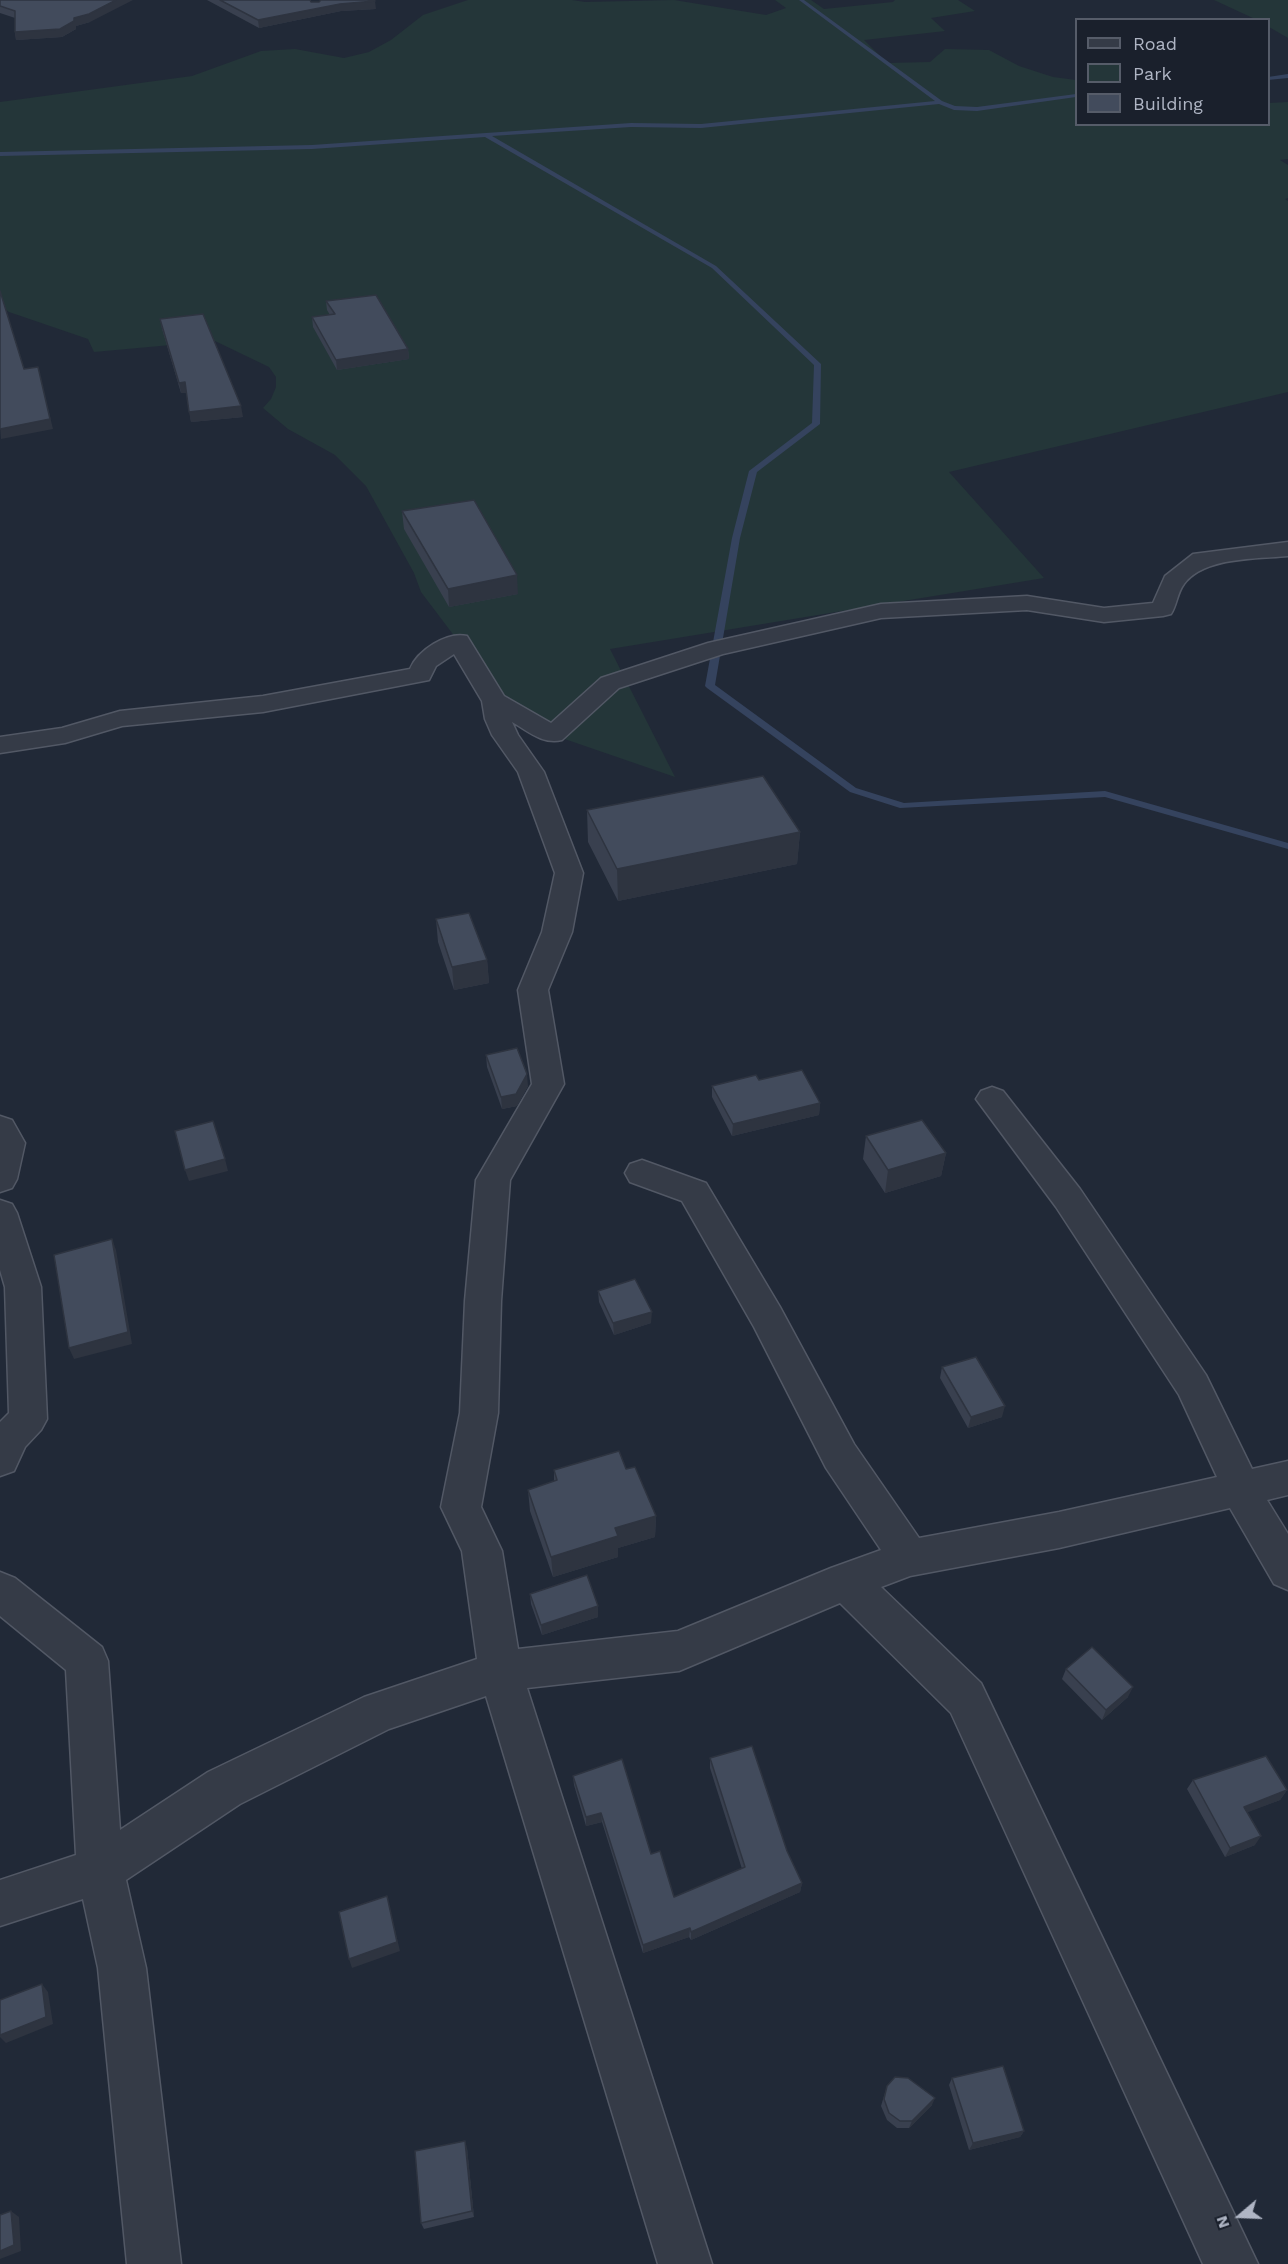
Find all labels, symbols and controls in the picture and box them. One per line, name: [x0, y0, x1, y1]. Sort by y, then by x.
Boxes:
legend: [1075, 18, 1270, 126]
text: Road: [1133, 33, 1177, 54]
text: Park: [1133, 63, 1172, 84]
text: Building: [1133, 93, 1203, 114]
north arrow: [1210, 2186, 1270, 2246]
text: N: [1212, 2213, 1233, 2231]

